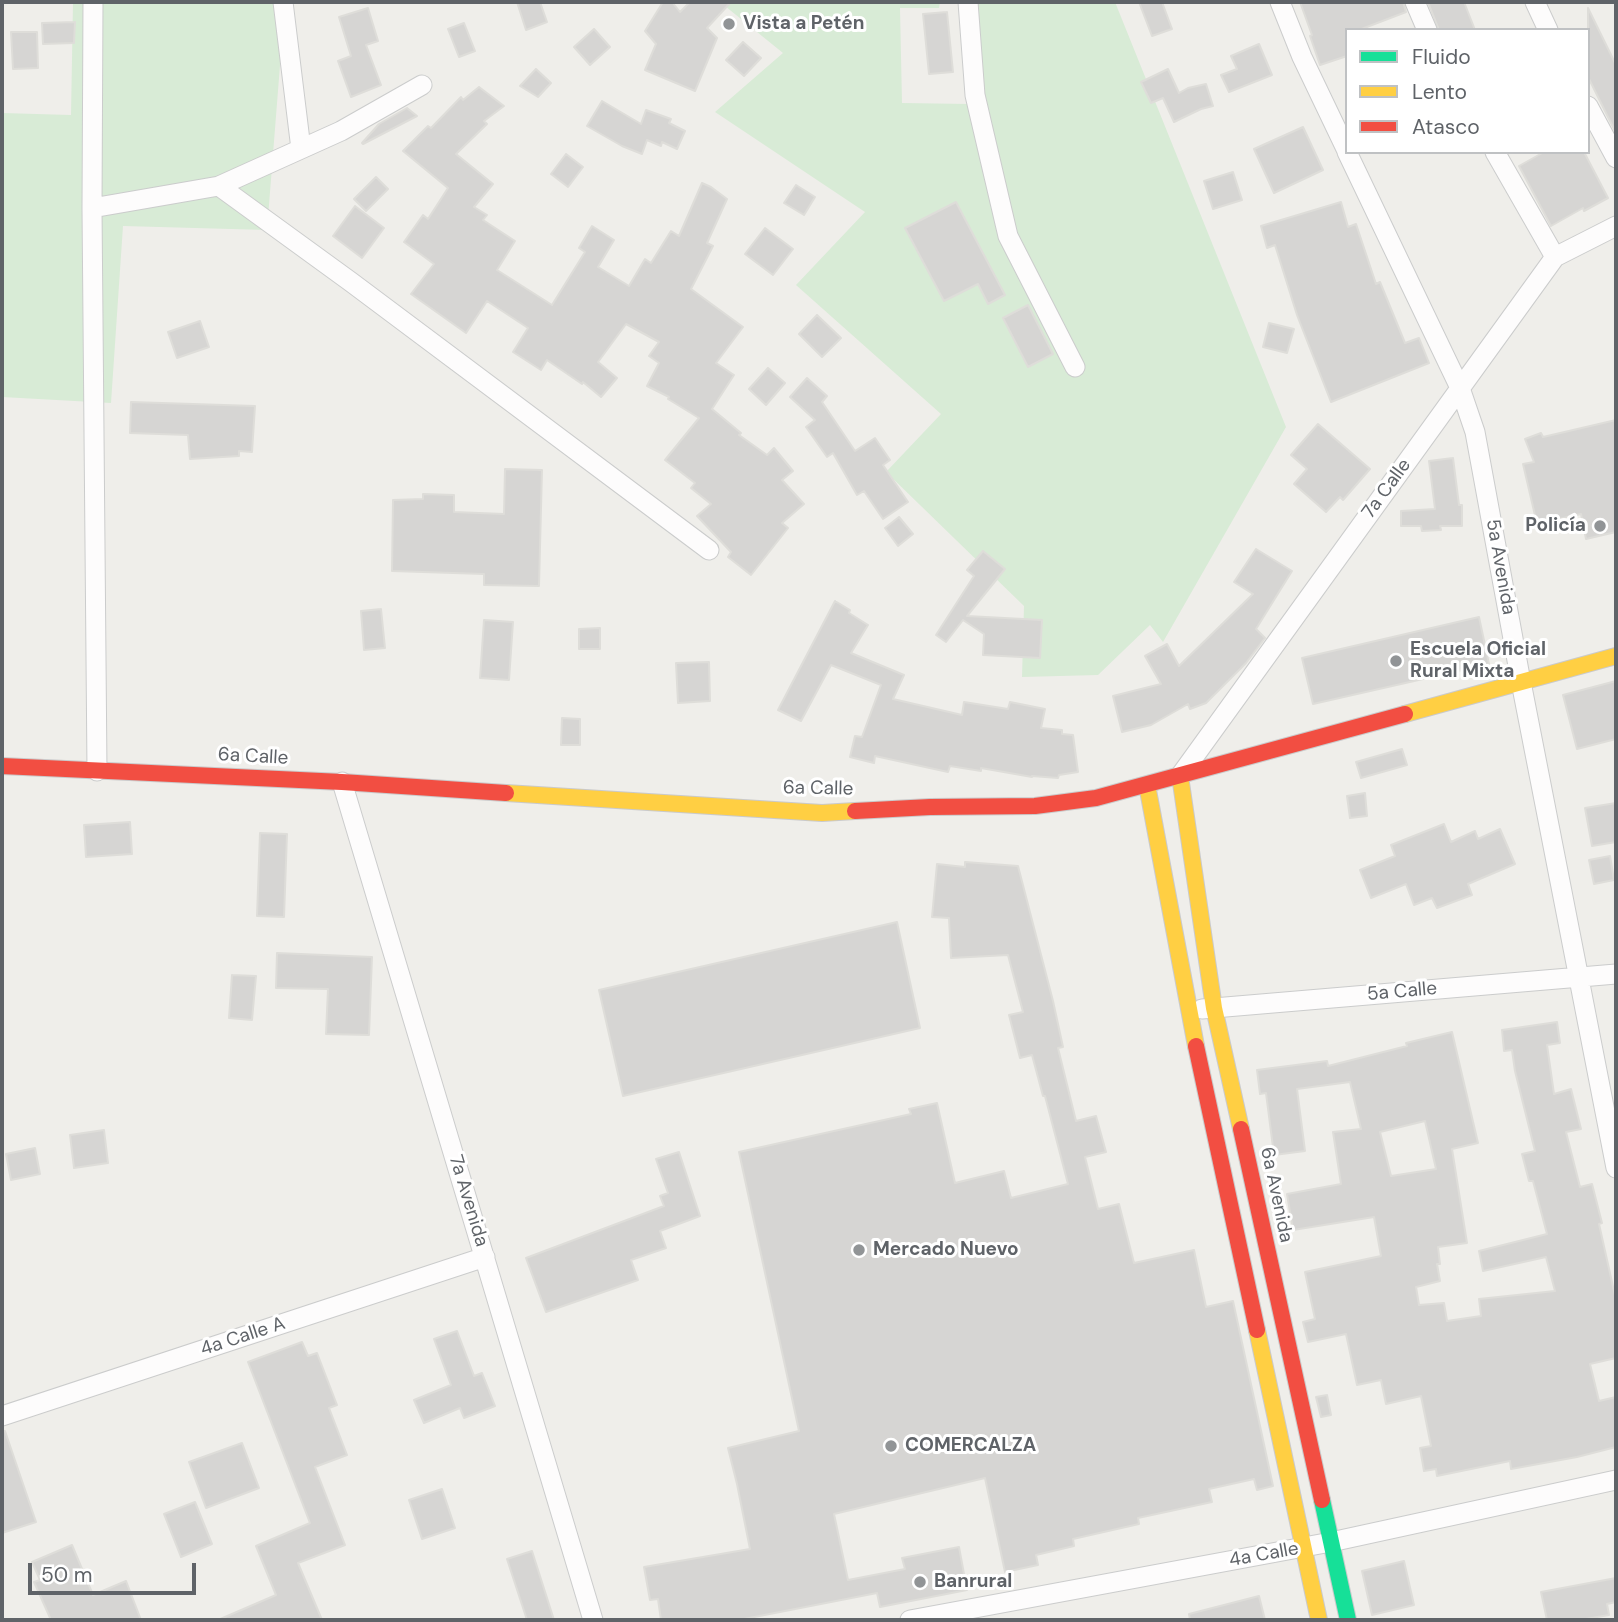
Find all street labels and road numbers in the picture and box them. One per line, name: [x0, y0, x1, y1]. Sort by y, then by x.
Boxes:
street label: 7a Calle: [1358, 455, 1416, 523]
street label: 5a Avenida: [1480, 517, 1520, 617]
street label: 6a Calle: [217, 744, 289, 770]
street label: 6a Calle: [783, 777, 853, 801]
street label: 5a Calle: [1366, 978, 1438, 1006]
street label: 6a Avenida: [1255, 1145, 1297, 1245]
street label: 7a Avenida: [443, 1152, 493, 1250]
street label: 4a Calle A: [198, 1313, 288, 1361]
street label: 4a Calle: [1227, 1538, 1301, 1572]

